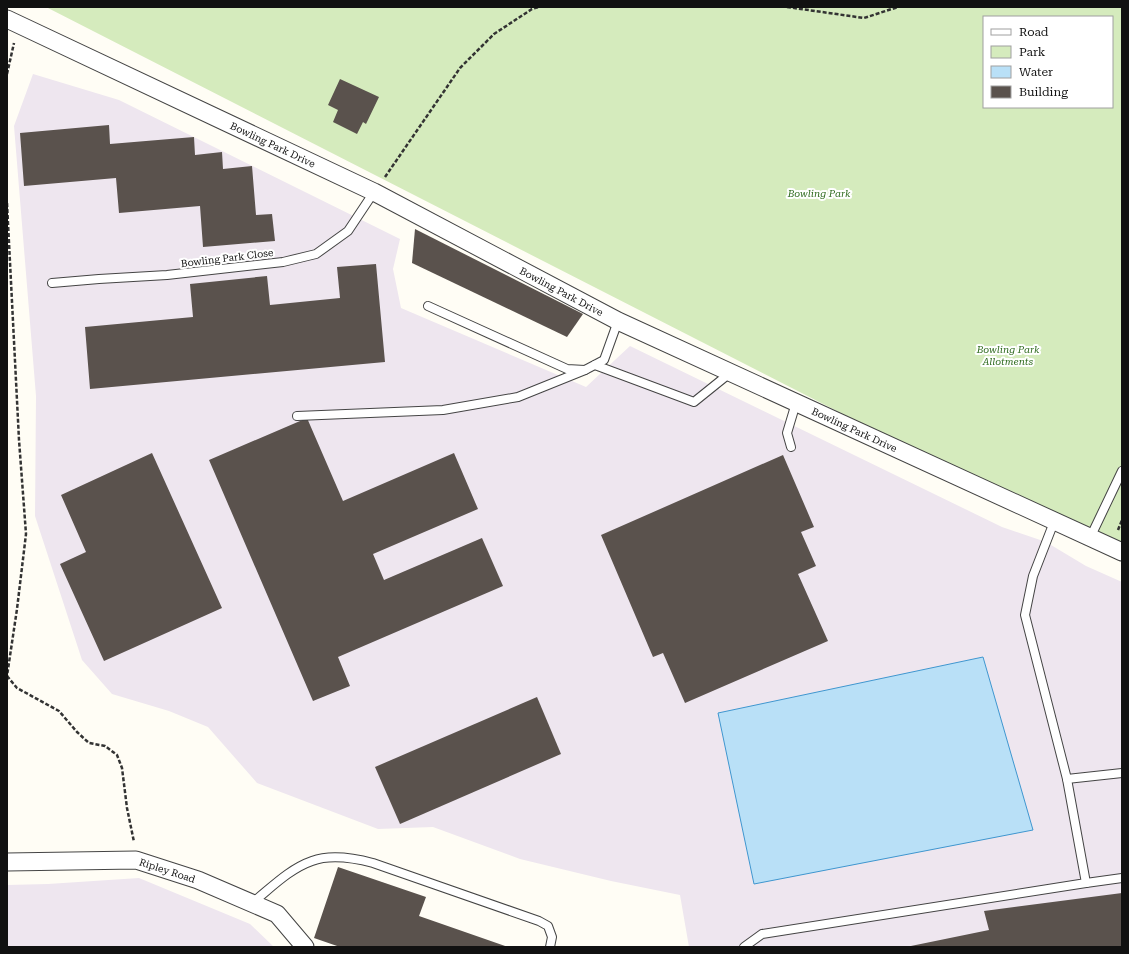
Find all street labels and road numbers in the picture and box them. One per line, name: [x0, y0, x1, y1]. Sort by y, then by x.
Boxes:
street label: Bowling Park Drive: [229, 120, 318, 169]
street label: Bowling Park Close: [180, 247, 274, 269]
street label: Bowling Park Drive: [518, 265, 606, 318]
street label: Bowling Park Drive: [810, 405, 899, 454]
street label: Ripley Road: [138, 856, 197, 884]

